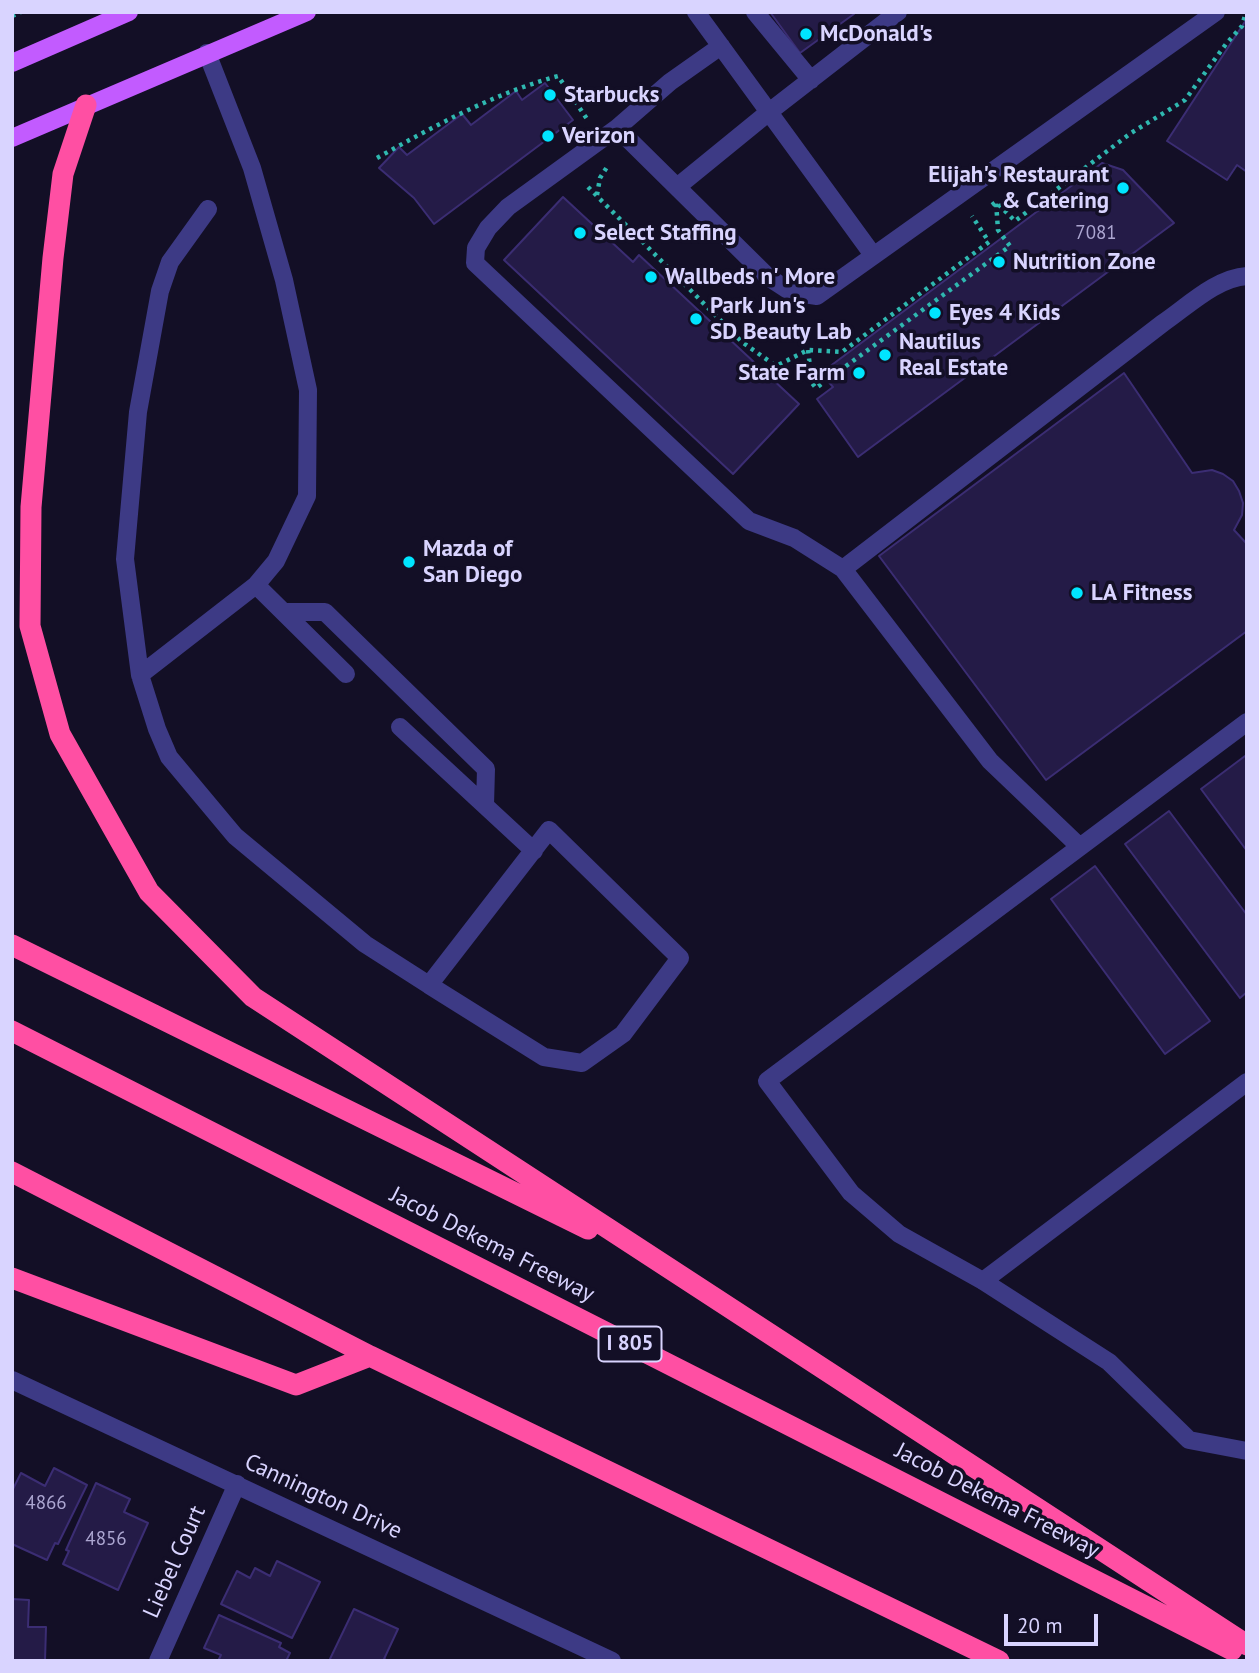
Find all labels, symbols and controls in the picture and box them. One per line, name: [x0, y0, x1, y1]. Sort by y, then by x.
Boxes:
place label: McDonald's: [820, 20, 933, 48]
marker: McDonald's: [798, 26, 814, 42]
place label: Starbucks: [564, 81, 659, 109]
marker: Starbucks: [542, 87, 558, 103]
place label: Verizon: [562, 122, 635, 150]
marker: Verizon: [540, 128, 556, 144]
place label: Elijah's Restaurant & Catering: [928, 161, 1109, 215]
marker: Elijah's Restaurant & Catering: [1115, 180, 1131, 196]
place label: Select Staffing: [594, 219, 737, 247]
house number: 7081: [1075, 223, 1117, 245]
marker: Select Staffing: [572, 225, 588, 241]
place label: Nutrition Zone: [1013, 248, 1156, 276]
marker: Nutrition Zone: [991, 254, 1007, 270]
place label: Wallbeds n' More: [665, 263, 835, 291]
marker: Wallbeds n' More: [643, 269, 659, 285]
place label: Park Jun's SD Beauty Lab: [710, 292, 852, 346]
place label: Eyes 4 Kids: [949, 299, 1060, 327]
marker: Eyes 4 Kids: [927, 305, 943, 321]
marker: Park Jun's SD Beauty Lab: [688, 311, 704, 327]
place label: Nautilus Real Estate: [899, 328, 1008, 382]
marker: Nautilus Real Estate: [877, 347, 893, 363]
place label: State Farm: [738, 359, 845, 387]
marker: State Farm: [851, 365, 867, 381]
place label: Mazda of San Diego: [423, 535, 522, 589]
marker: Mazda of San Diego: [401, 554, 417, 570]
place label: LA Fitness: [1091, 579, 1192, 607]
marker: LA Fitness: [1069, 585, 1085, 601]
street label: Jacob Dekema Freeway: [385, 1181, 599, 1309]
road number: I 805: [598, 1326, 662, 1362]
street label: Jacob Dekema Freeway: [890, 1437, 1104, 1565]
street label: Cannington Drive: [240, 1448, 406, 1546]
house number: 4866: [25, 1493, 67, 1515]
street label: Liebel Court: [138, 1502, 212, 1622]
house number: 4856: [85, 1529, 127, 1551]
scale bar: [1007, 1600, 1102, 1644]
text: 20 m: [1017, 1612, 1063, 1639]

